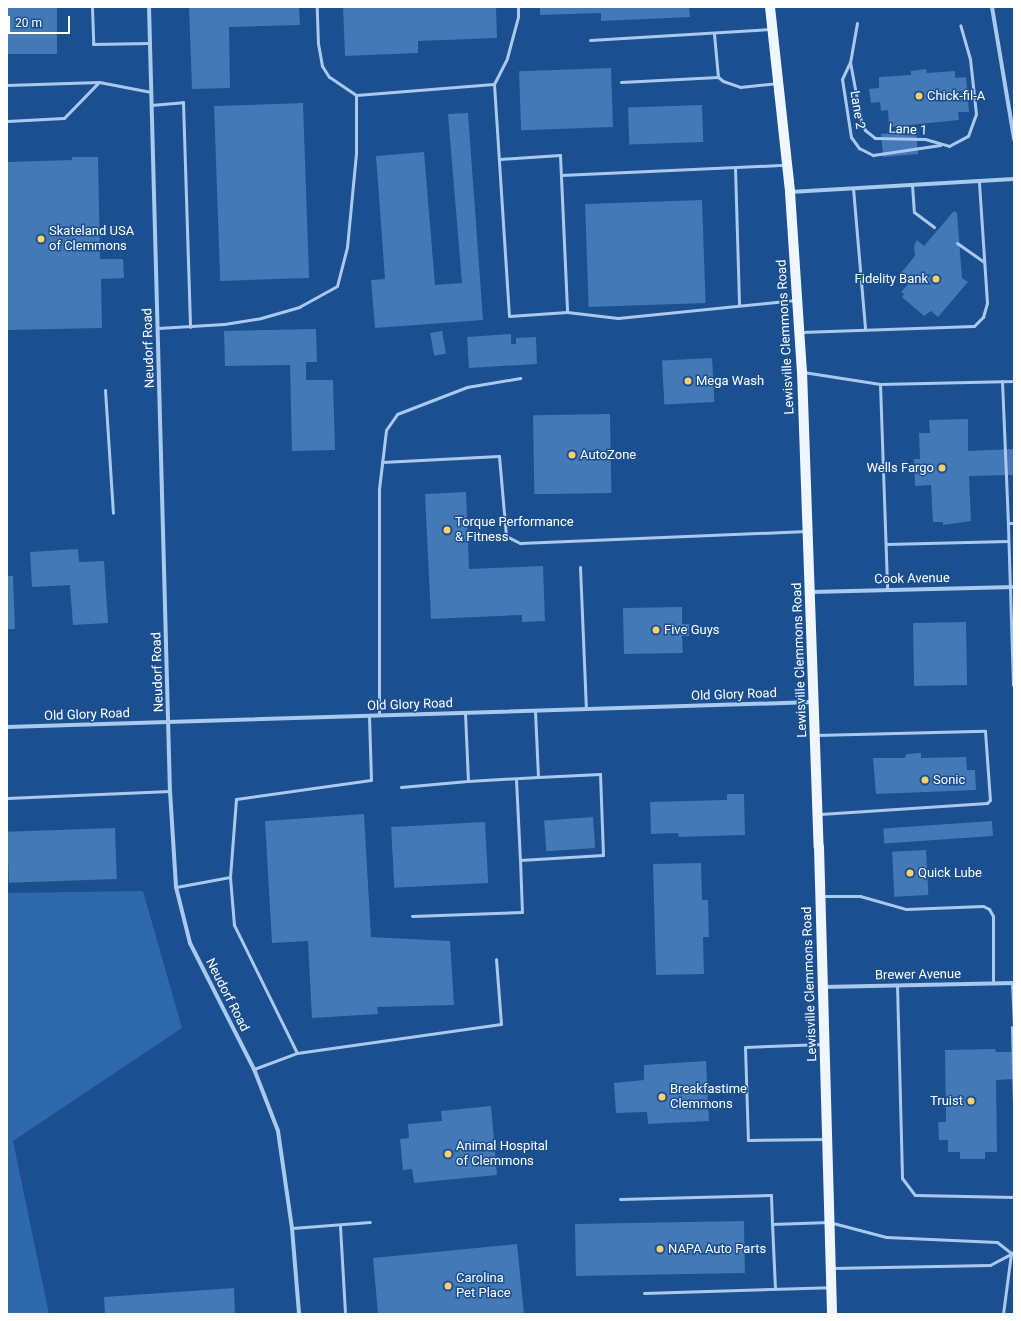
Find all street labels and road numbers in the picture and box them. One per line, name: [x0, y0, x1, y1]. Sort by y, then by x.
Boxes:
street label: Lane 2: [846, 90, 868, 130]
street label: Lane 1: [888, 121, 928, 139]
street label: Lewisville Clemmons Road: [774, 259, 798, 415]
street label: Neudorf Road: [140, 308, 158, 388]
street label: Cook Avenue: [874, 571, 950, 587]
street label: Lewisville Clemmons Road: [789, 582, 811, 738]
street label: Neudorf Road: [149, 632, 167, 712]
street label: Old Glory Road: [691, 686, 777, 704]
street label: Old Glory Road: [367, 696, 453, 714]
street label: Old Glory Road: [44, 706, 130, 724]
street label: Lewisville Clemmons Road: [799, 906, 821, 1062]
street label: Neudorf Road: [202, 956, 252, 1034]
street label: Brewer Avenue: [875, 966, 961, 984]

